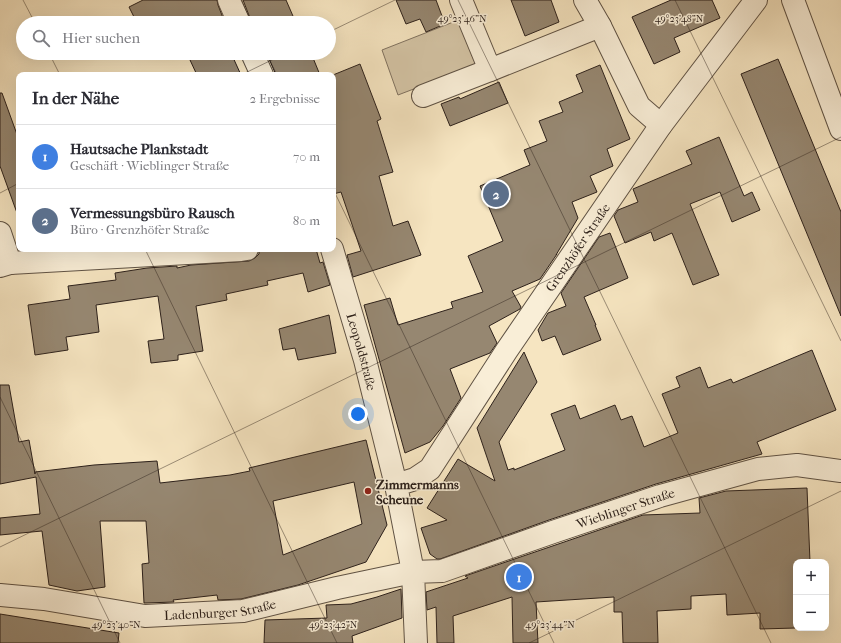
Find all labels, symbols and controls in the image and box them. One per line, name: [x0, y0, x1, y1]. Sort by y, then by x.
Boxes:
text: 49°23'46"N: [438, 13, 487, 25]
text: 49°23'48"N: [655, 13, 704, 25]
search box: [16, 16, 336, 60]
icon: search: [30, 27, 52, 49]
text: Hier suchen: [62, 29, 140, 47]
text: In der Nähe: [32, 88, 119, 108]
text: 2 Ergebnisse: [250, 91, 320, 106]
text: Hautsache Plankstadt: [70, 140, 208, 158]
text: 1: [43, 149, 47, 164]
text: 70 m: [293, 149, 320, 164]
text: Geschäft · Wieblinger Straße: [70, 158, 229, 173]
pin: 2: [483, 179, 509, 209]
street label: Grenzhöfer Straße: [542, 200, 613, 294]
text: Vermessungsbüro Rausch: [70, 204, 235, 222]
text: 2: [42, 213, 48, 228]
text: 80 m: [293, 213, 320, 228]
text: Büro · Grenzhöfer Straße: [70, 222, 209, 237]
street label: Leopoldstraße: [344, 311, 380, 392]
your location: [348, 404, 368, 424]
place label: Zimmermanns Scheune: [376, 477, 459, 507]
street label: Wieblinger Straße: [573, 485, 677, 531]
marker: Zimmermanns Scheune: [363, 486, 373, 496]
map controls: [793, 559, 829, 631]
button: +: [793, 559, 829, 595]
pin: 1: [506, 562, 532, 592]
button: −: [793, 595, 829, 631]
street label: Ladenburger Straße: [164, 596, 278, 623]
text: 49°23'40"N: [91, 619, 141, 631]
text: 49°23'42"N: [309, 619, 358, 631]
text: 49°23'44"N: [525, 619, 575, 631]

